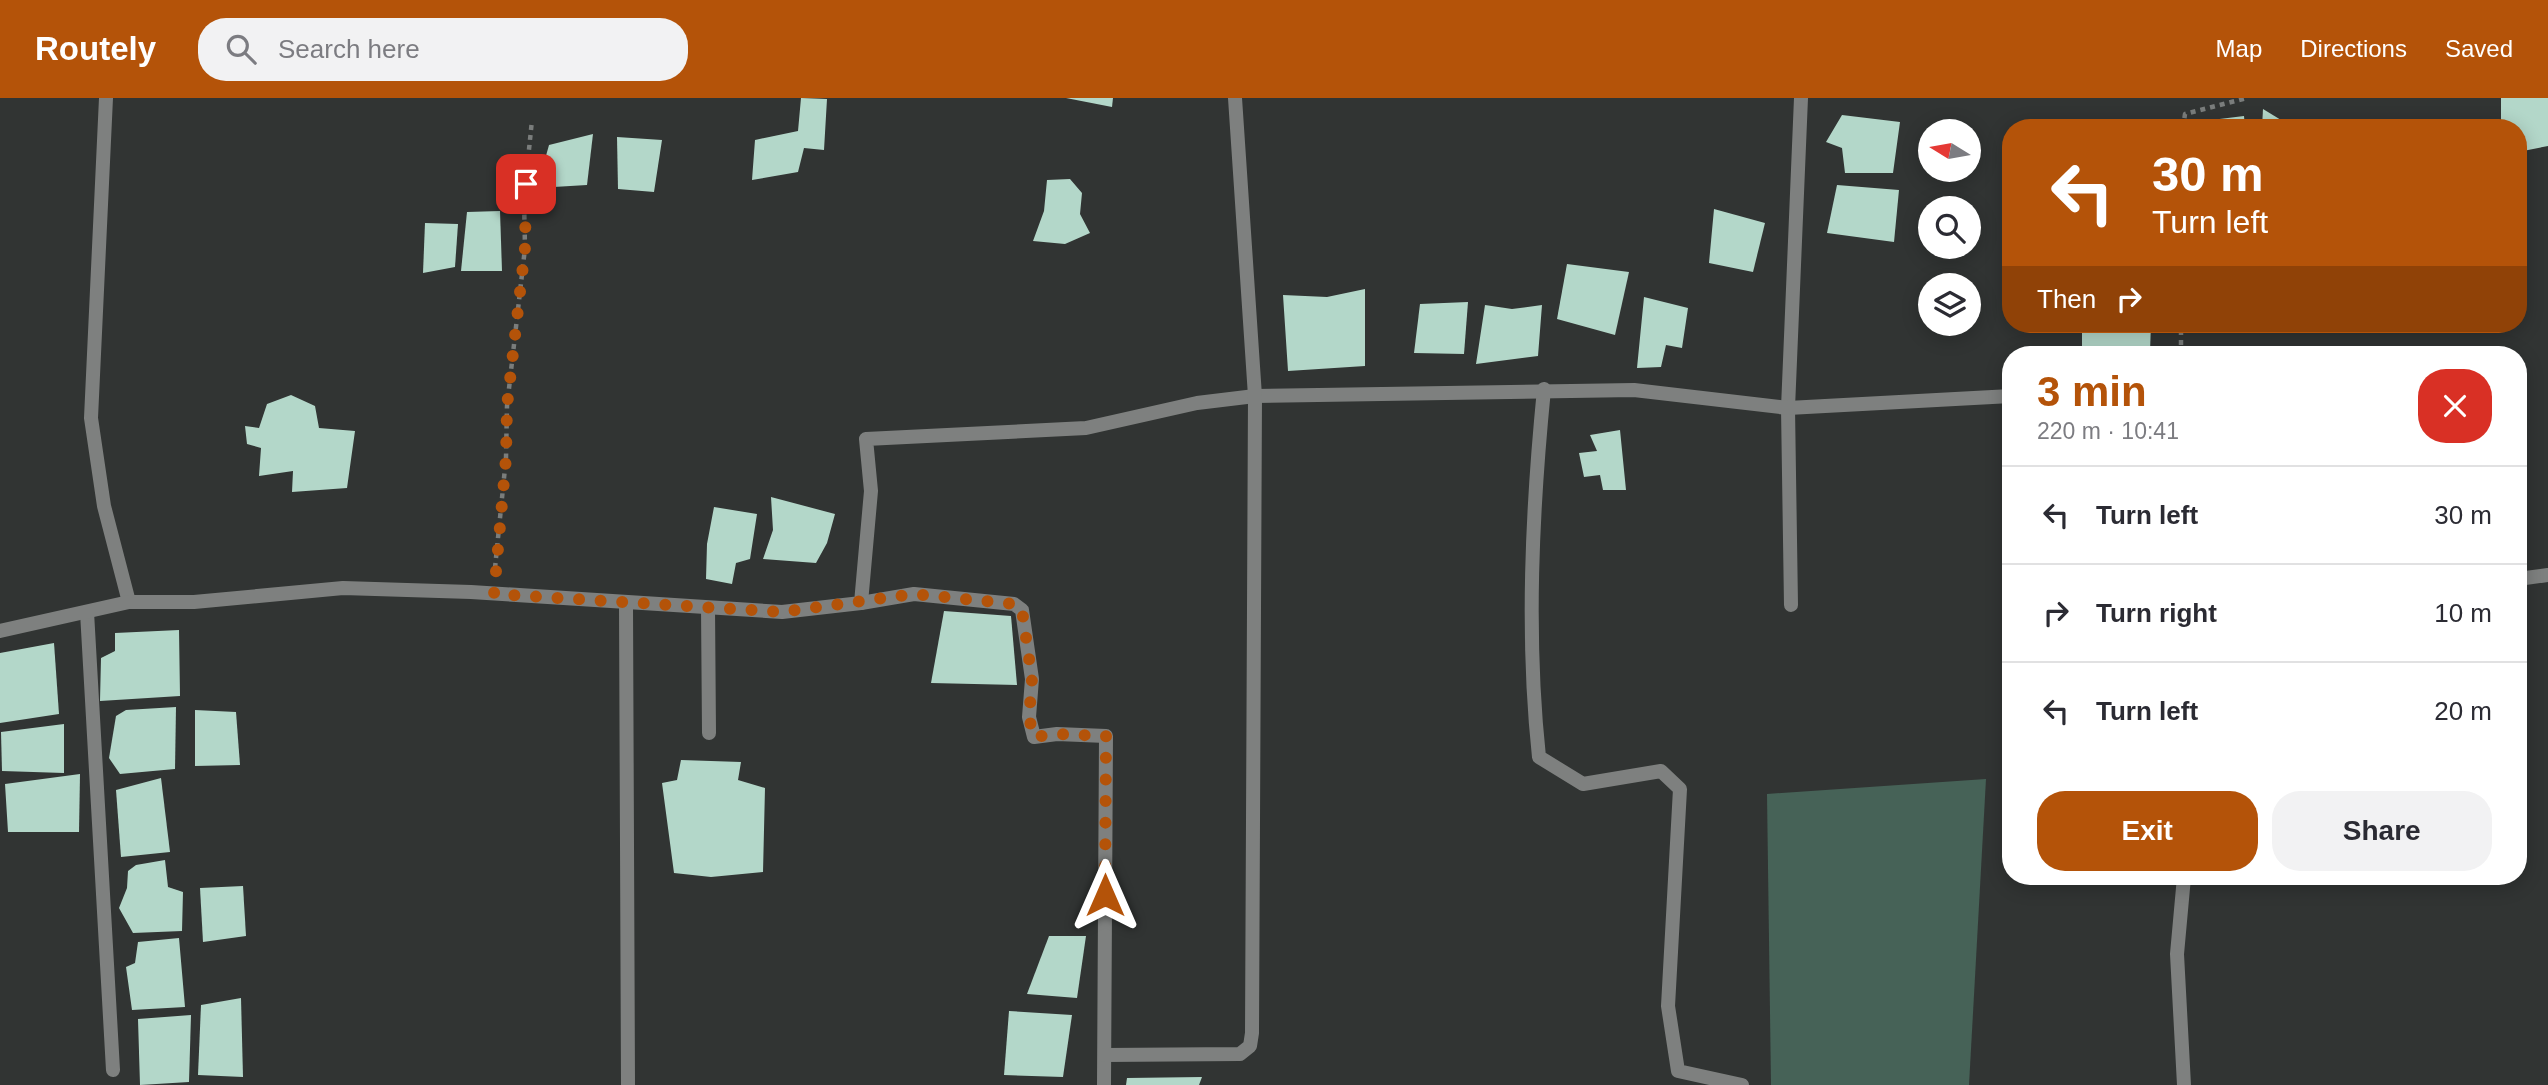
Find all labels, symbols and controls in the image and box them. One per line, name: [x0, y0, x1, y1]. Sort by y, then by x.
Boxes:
search box: [198, 18, 688, 81]
text: Routely: [35, 30, 156, 67]
icon: search: [222, 30, 260, 68]
text: Search here: [278, 34, 420, 64]
text: Map: [2216, 35, 2262, 62]
text: Directions: [2300, 35, 2407, 62]
text: Saved: [2445, 35, 2513, 62]
north arrow: [1918, 119, 1981, 182]
map controls: [1918, 119, 1981, 336]
icon: left: [2037, 147, 2128, 238]
text: 30 m: [2152, 147, 2264, 201]
pin: [496, 154, 556, 214]
icon: arrive: [507, 165, 545, 203]
button: search: [1918, 196, 1981, 259]
text: Turn left: [2152, 204, 2268, 240]
button: layers: [1918, 273, 1981, 336]
icon: right: [2110, 280, 2148, 318]
text: Then: [2037, 284, 2096, 314]
text: 3 min: [2037, 368, 2147, 415]
button: close: [2418, 369, 2492, 443]
text: 220 m · 10:41: [2037, 418, 2179, 444]
icon: left: [2037, 496, 2075, 534]
text: Turn left: [2096, 500, 2198, 530]
text: 30 m: [2434, 500, 2492, 530]
icon: right: [2037, 594, 2075, 632]
text: Turn right: [2096, 598, 2217, 628]
text: 10 m: [2434, 598, 2492, 628]
icon: left: [2037, 692, 2075, 730]
text: Turn left: [2096, 696, 2198, 726]
text: 20 m: [2434, 696, 2492, 726]
button: Exit: [2037, 791, 2258, 871]
button: Share: [2272, 791, 2492, 871]
position arrow: [1068, 858, 1142, 932]

